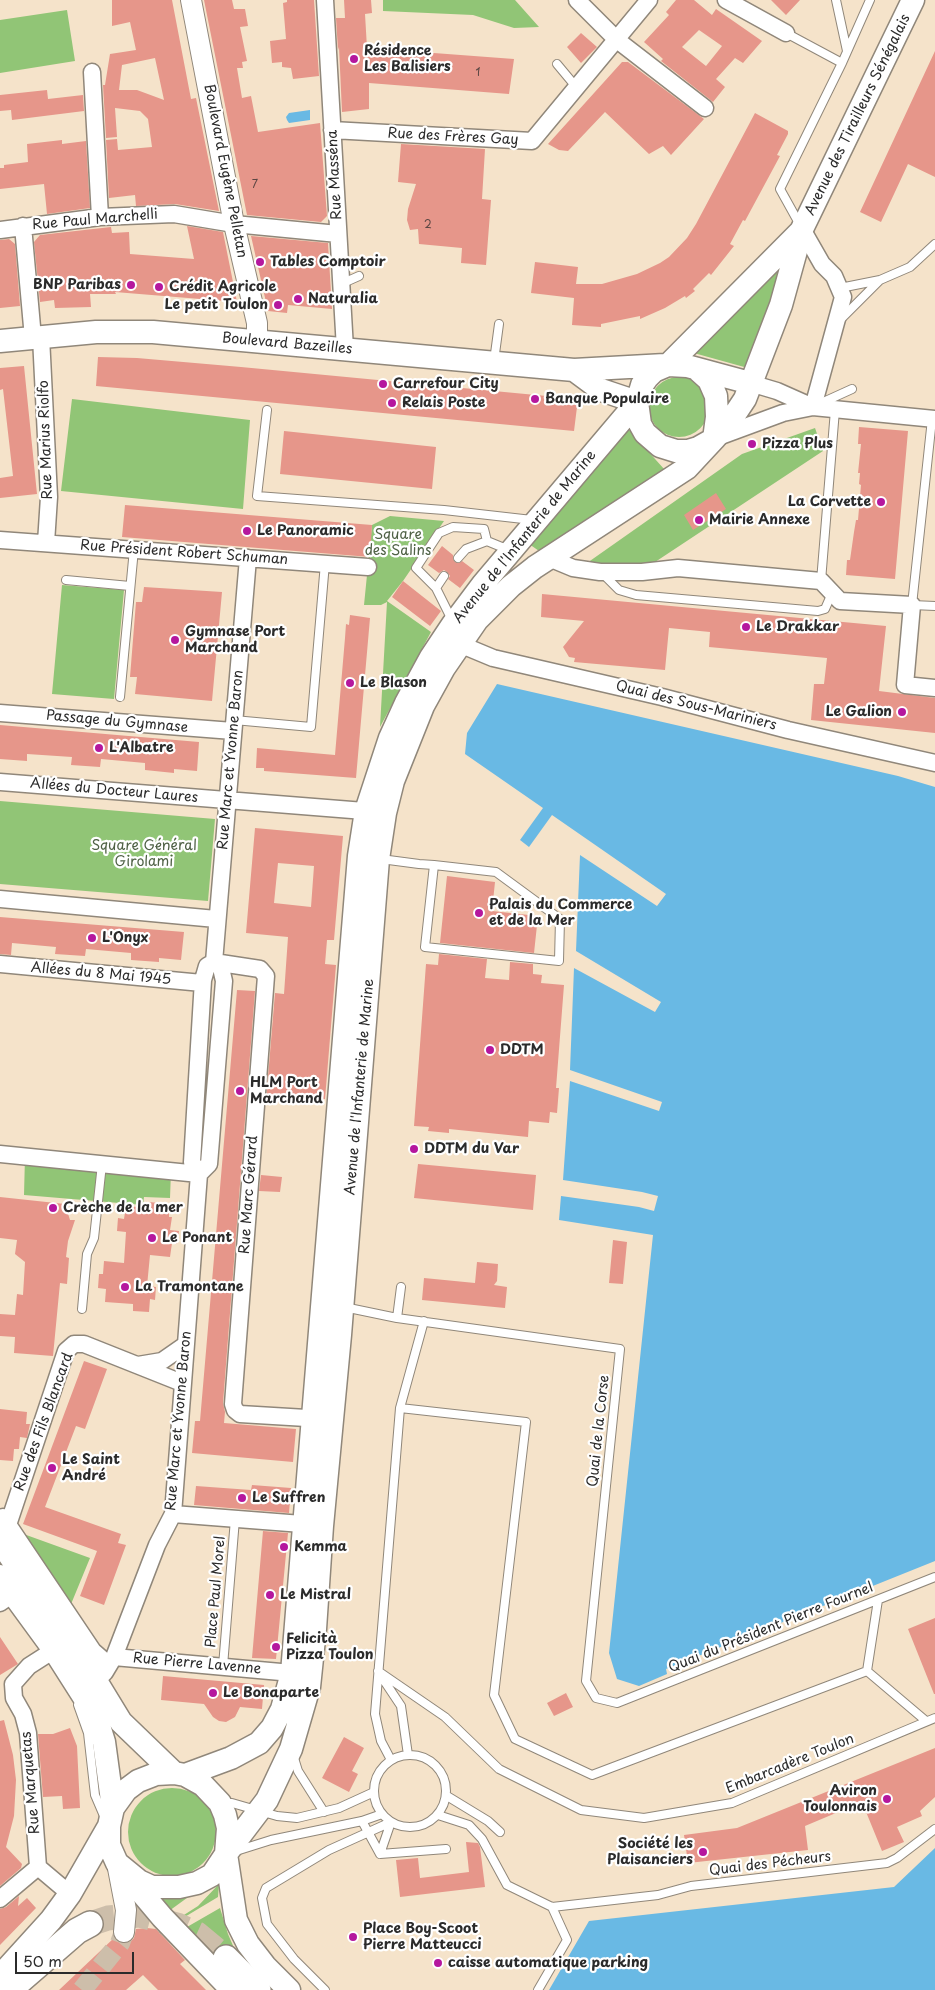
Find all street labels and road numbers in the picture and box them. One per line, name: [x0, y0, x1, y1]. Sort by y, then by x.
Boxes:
street label: Avenue des Tirailleurs Sénégalais: [802, 12, 914, 218]
street label: Boulevard Eugène Pelletan: [200, 83, 250, 259]
street label: Rue des Frères Gay: [387, 125, 519, 149]
street label: Rue Masséna: [324, 130, 346, 220]
street label: Rue Paul Marchelli: [31, 206, 159, 234]
street label: Boulevard Bazeilles: [221, 330, 353, 358]
street label: Rue Marius Riolfo: [36, 380, 56, 500]
street label: Avenue de l'Infanterie de Marine: [450, 447, 600, 627]
street label: Rue Président Robert Schuman: [79, 537, 289, 569]
street label: Rue Marc et Yvonne Baron: [215, 669, 247, 851]
street label: Quai des Sous-Mariniers: [614, 678, 778, 734]
street label: Passage du Gymnase: [45, 707, 189, 737]
street label: Allées du Docteur Laures: [29, 775, 199, 807]
street label: Allées du 8 Mai 1945: [30, 959, 172, 989]
street label: Avenue de l'Infanterie de Marine: [342, 978, 378, 1196]
street label: Rue Marc Gérard: [236, 1135, 262, 1255]
street label: Rue Marc et Yvonne Baron: [163, 1330, 195, 1512]
street label: Rue des Fils Blancard: [11, 1351, 77, 1493]
street label: Quai de la Corse: [585, 1374, 613, 1488]
street label: Place Paul Morel: [203, 1536, 229, 1648]
street label: Quai du Président Pierre Fournel: [666, 1579, 876, 1677]
street label: Rue Pierre Lavenne: [132, 1650, 262, 1678]
street label: Rue Marquetas: [18, 1731, 44, 1835]
street label: Embarcadère Toulon: [723, 1731, 857, 1797]
street label: Quai des Pécheurs: [708, 1848, 832, 1880]

